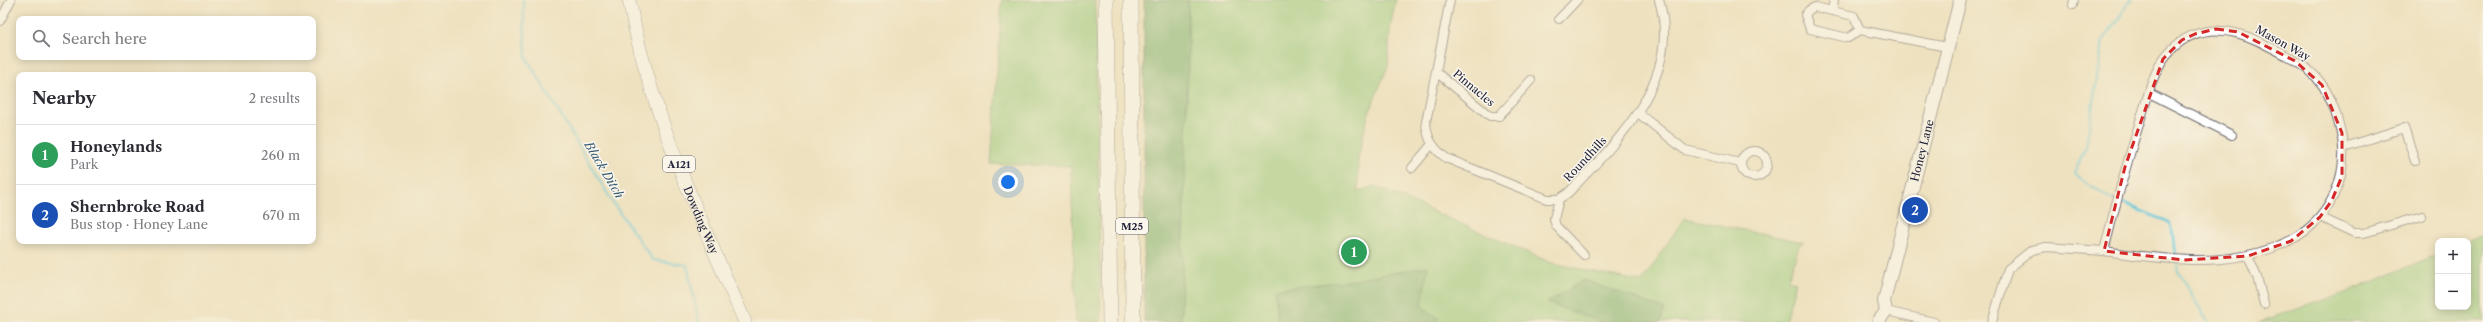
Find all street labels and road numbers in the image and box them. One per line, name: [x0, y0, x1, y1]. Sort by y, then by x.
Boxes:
street label: Mason Way: [2253, 22, 2314, 64]
street label: Pinnacles: [1450, 67, 1498, 110]
street label: Honey Lane: [1907, 118, 1937, 183]
street label: Roundhills: [1561, 133, 1610, 184]
road number: A121: [663, 156, 695, 172]
street label: Dowding Way: [680, 184, 722, 257]
road number: M25: [1116, 218, 1148, 234]

